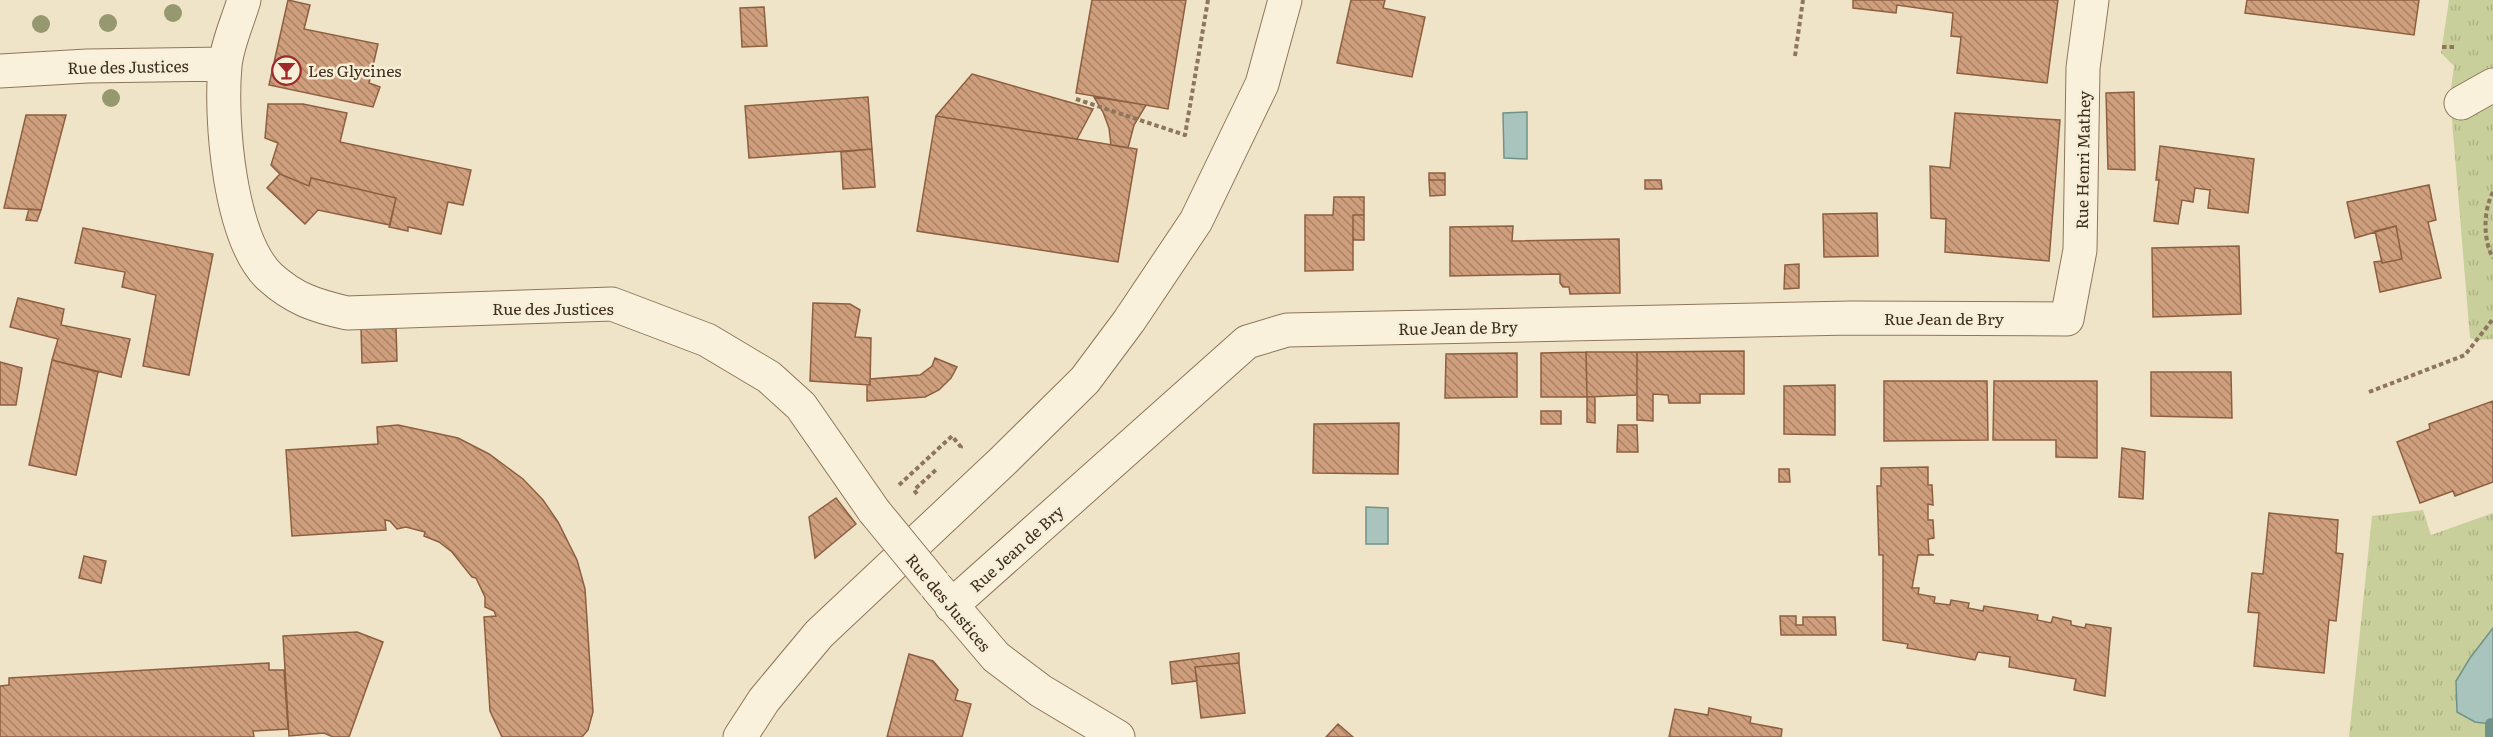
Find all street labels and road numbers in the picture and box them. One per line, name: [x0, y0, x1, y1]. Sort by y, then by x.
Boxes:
street label: Rue des Justices: [67, 53, 189, 79]
street label: Rue Henri Mathey: [2069, 90, 2095, 229]
street label: Rue des Justices: [492, 296, 614, 320]
street label: Rue Jean de Bry: [1884, 306, 2005, 330]
street label: Rue Jean de Bry: [1398, 314, 1519, 340]
street label: Rue Jean de Bry: [963, 498, 1069, 597]
street label: Rue des Justices: [901, 548, 997, 656]

